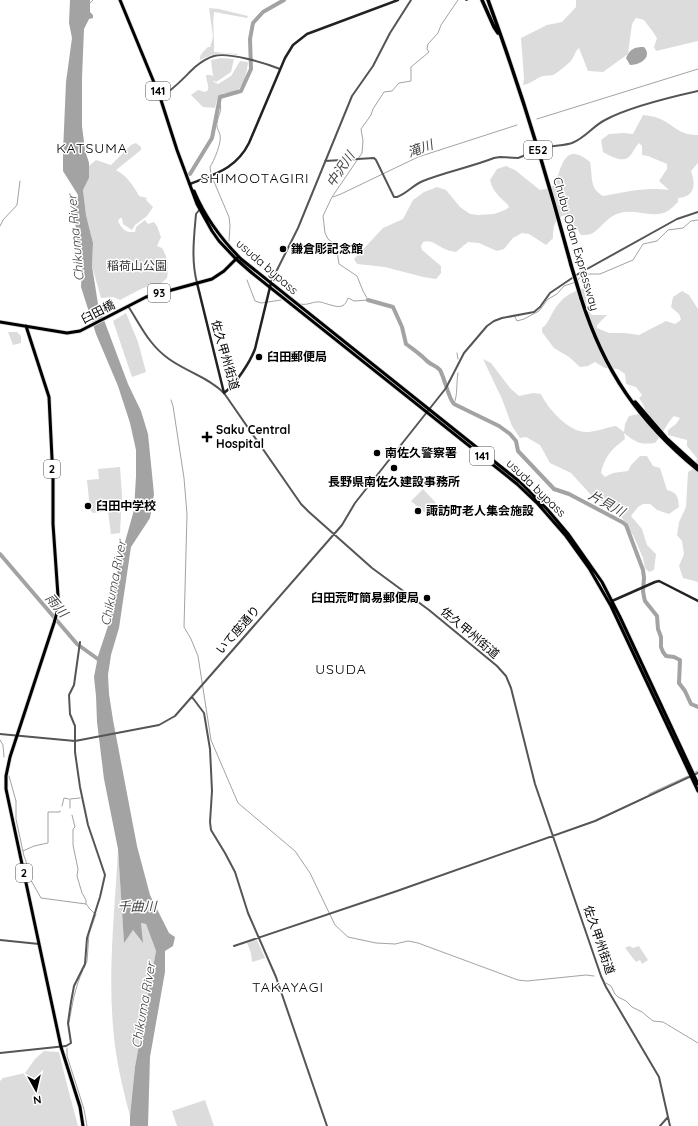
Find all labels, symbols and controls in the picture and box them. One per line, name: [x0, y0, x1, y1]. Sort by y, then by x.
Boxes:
road number: 141: [146, 82, 170, 100]
water label: 滝川: [405, 135, 437, 160]
district label: KATSUMA: [56, 139, 128, 157]
road number: E52: [524, 141, 552, 159]
water label: 中沢川: [322, 147, 359, 190]
district label: SHIMOOTAGIRI: [200, 169, 310, 187]
street label: Chubu Odan Expressway: [550, 175, 603, 312]
water label: Chikuma River: [63, 192, 87, 282]
street label: usuda bypass: [233, 236, 302, 298]
place label: 鎌倉彫記念館: [291, 241, 363, 256]
marker: 鎌倉彫記念館: [278, 244, 288, 254]
park label: 稲荷山公園: [107, 258, 167, 273]
road number: 93: [148, 284, 170, 302]
street label: 臼田橋: [78, 297, 117, 326]
street label: 佐久甲州街道: [208, 318, 243, 392]
place label: 臼田郵便局: [267, 349, 327, 364]
marker: 臼田郵便局: [254, 352, 264, 362]
place label: Saku Central Hospital: [216, 422, 290, 451]
marker: Saku Central Hospital: [201, 431, 213, 443]
place label: 南佐久警察署: [385, 445, 457, 460]
road number: 141: [470, 447, 494, 465]
marker: 南佐久警察署: [372, 448, 382, 458]
street label: usuda bypass: [503, 456, 570, 520]
road number: 2: [44, 460, 60, 478]
marker: 長野県南佐久建設事務所: [389, 463, 399, 473]
place label: 長野県南佐久建設事務所: [328, 474, 460, 489]
water label: 片貝川: [586, 487, 630, 520]
place label: 臼田中学校: [96, 498, 156, 513]
marker: 臼田中学校: [83, 501, 93, 511]
place label: 諏訪町老人集会施設: [426, 503, 534, 518]
marker: 諏訪町老人集会施設: [413, 506, 423, 516]
water label: Chikuma River: [97, 537, 130, 627]
water label: 雨川: [43, 590, 73, 622]
place label: 臼田荒町簡易郵便局: [311, 590, 419, 605]
marker: 臼田荒町簡易郵便局: [422, 593, 432, 603]
street label: いて座通り: [212, 602, 263, 657]
street label: 佐久甲州街道: [438, 604, 503, 662]
district label: USUDA: [315, 660, 367, 678]
road number: 2: [16, 864, 32, 882]
water label: 千曲川: [117, 898, 158, 914]
street label: 佐久甲州街道: [581, 903, 618, 976]
water label: Chikuma River: [128, 959, 159, 1049]
district label: TAKAYAGI: [252, 978, 324, 996]
north arrow: [16, 1070, 56, 1110]
text: N: [32, 1092, 42, 1107]

